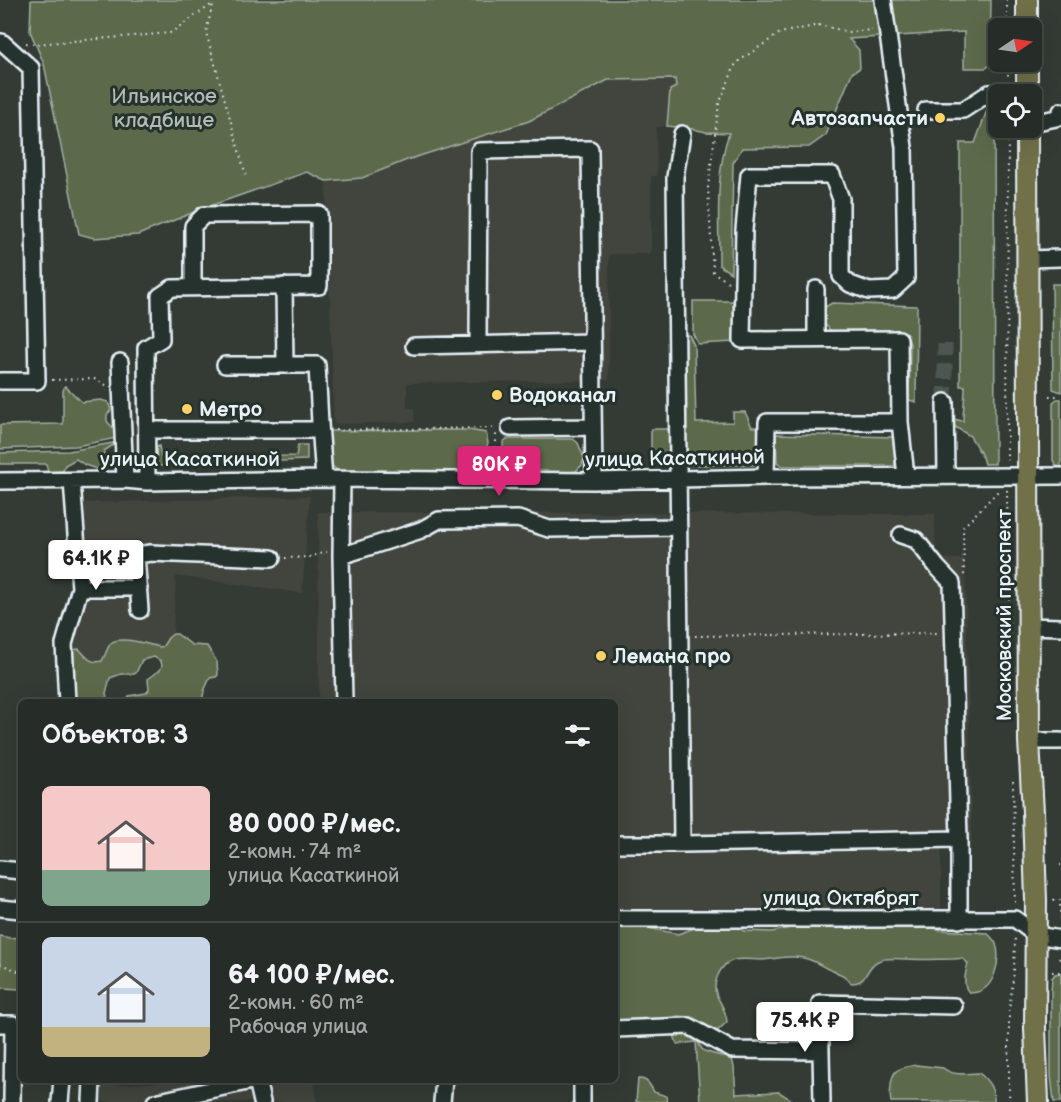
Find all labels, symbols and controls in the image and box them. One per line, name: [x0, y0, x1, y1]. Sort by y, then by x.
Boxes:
north arrow: [988, 18, 1042, 72]
map controls: [988, 18, 1042, 138]
park label: Ильинское кладбище: [111, 84, 217, 133]
button: locate: [988, 84, 1042, 138]
place label: Автозапчасти: [791, 106, 928, 131]
marker: Автозапчасти: [933, 111, 947, 125]
place label: Водоканал: [509, 383, 616, 408]
marker: Водоканал: [490, 388, 504, 402]
place label: Метро: [199, 397, 262, 422]
marker: Метро: [180, 402, 194, 416]
street label: улица Касаткиной: [585, 444, 765, 473]
pin: 80K ₽: [457, 446, 541, 497]
street label: улица Касаткиной: [100, 447, 280, 472]
text: 80K ₽: [471, 453, 527, 477]
street label: Московский проспект: [992, 509, 1017, 721]
pin: 64.1K ₽: [41, 540, 151, 591]
text: 64.1K ₽: [62, 547, 130, 571]
place label: Лемана про: [612, 644, 731, 669]
marker: Лемана про: [594, 649, 608, 663]
icon: filters: [561, 719, 594, 752]
text: Объектов: 3: [42, 720, 188, 751]
text: 80 000 ₽/мес.: [228, 809, 401, 840]
icon: home: [90, 810, 162, 882]
text: 2-комн. · 74 m²: [228, 840, 361, 864]
text: улица Касаткиной: [228, 864, 399, 888]
street label: улица Октябрят: [763, 886, 919, 911]
text: 64 100 ₽/мес.: [228, 960, 395, 991]
icon: home: [90, 961, 162, 1033]
text: 2-комн. · 60 m²: [228, 991, 364, 1015]
pin: 75.4K ₽: [750, 1002, 860, 1053]
text: 75.4K ₽: [770, 1009, 840, 1033]
text: Рабочая улица: [228, 1015, 368, 1039]

